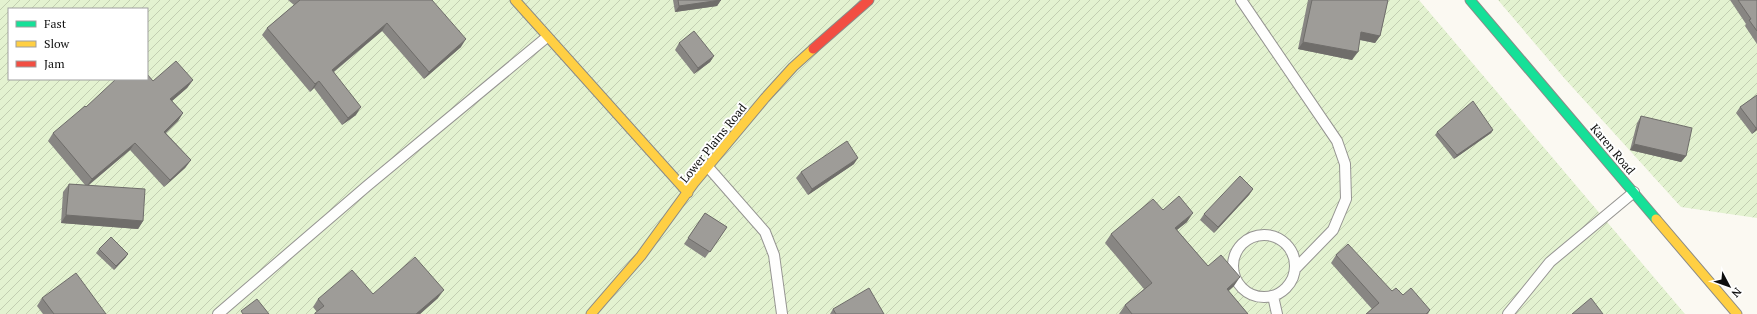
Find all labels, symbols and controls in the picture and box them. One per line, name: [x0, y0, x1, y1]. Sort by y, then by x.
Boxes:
legend: [8, 8, 148, 80]
text: Fast: [44, 16, 67, 31]
text: Slow: [44, 36, 70, 51]
text: Jam: [44, 56, 65, 71]
street label: Lower Plains Road: [676, 100, 750, 186]
street label: Karen Road: [1588, 121, 1639, 178]
north arrow: [1709, 266, 1749, 306]
text: N: [1728, 285, 1745, 301]

